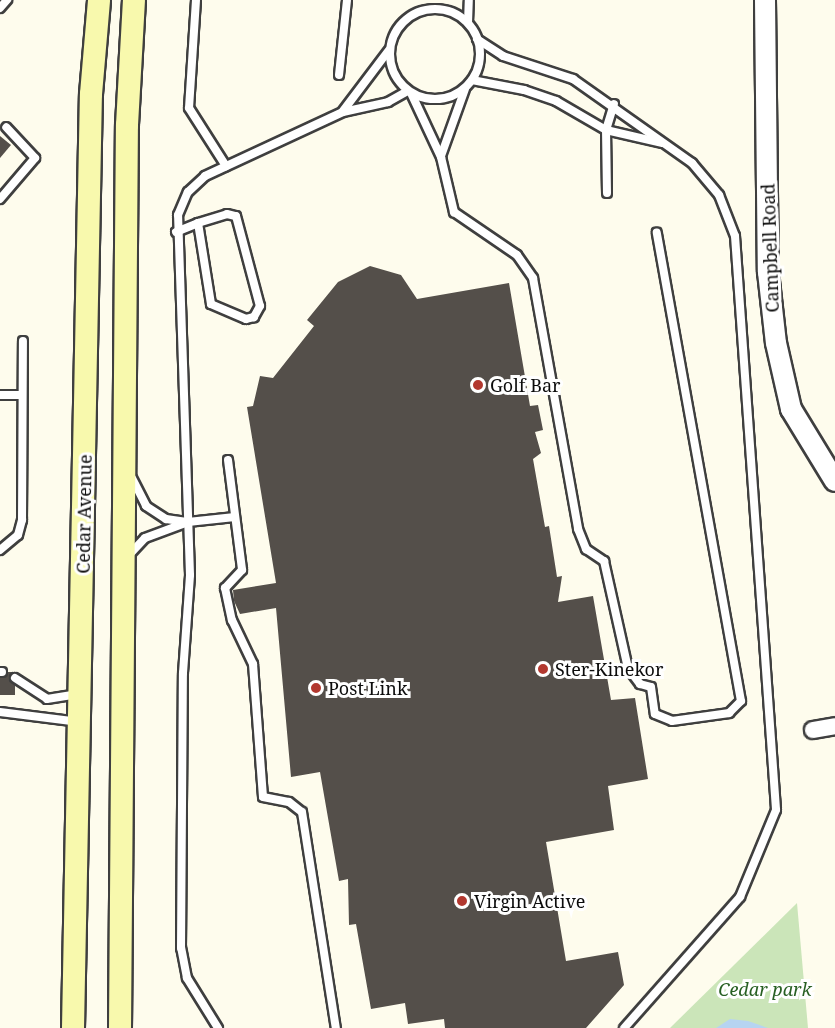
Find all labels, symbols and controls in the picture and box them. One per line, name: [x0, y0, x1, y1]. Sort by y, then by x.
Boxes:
street label: Campbell Road: [757, 183, 783, 313]
place label: Golf Bar: [490, 374, 561, 396]
marker: Golf Bar: [471, 378, 485, 392]
street label: Cedar Avenue: [72, 454, 96, 574]
place label: Ster-Kinekor: [555, 658, 663, 680]
marker: Ster-Kinekor: [536, 662, 550, 676]
place label: Post Link: [328, 677, 408, 699]
marker: Post Link: [309, 681, 323, 695]
place label: Virgin Active: [474, 890, 585, 912]
marker: Virgin Active: [455, 894, 469, 908]
park label: Cedar park: [718, 978, 812, 1000]

